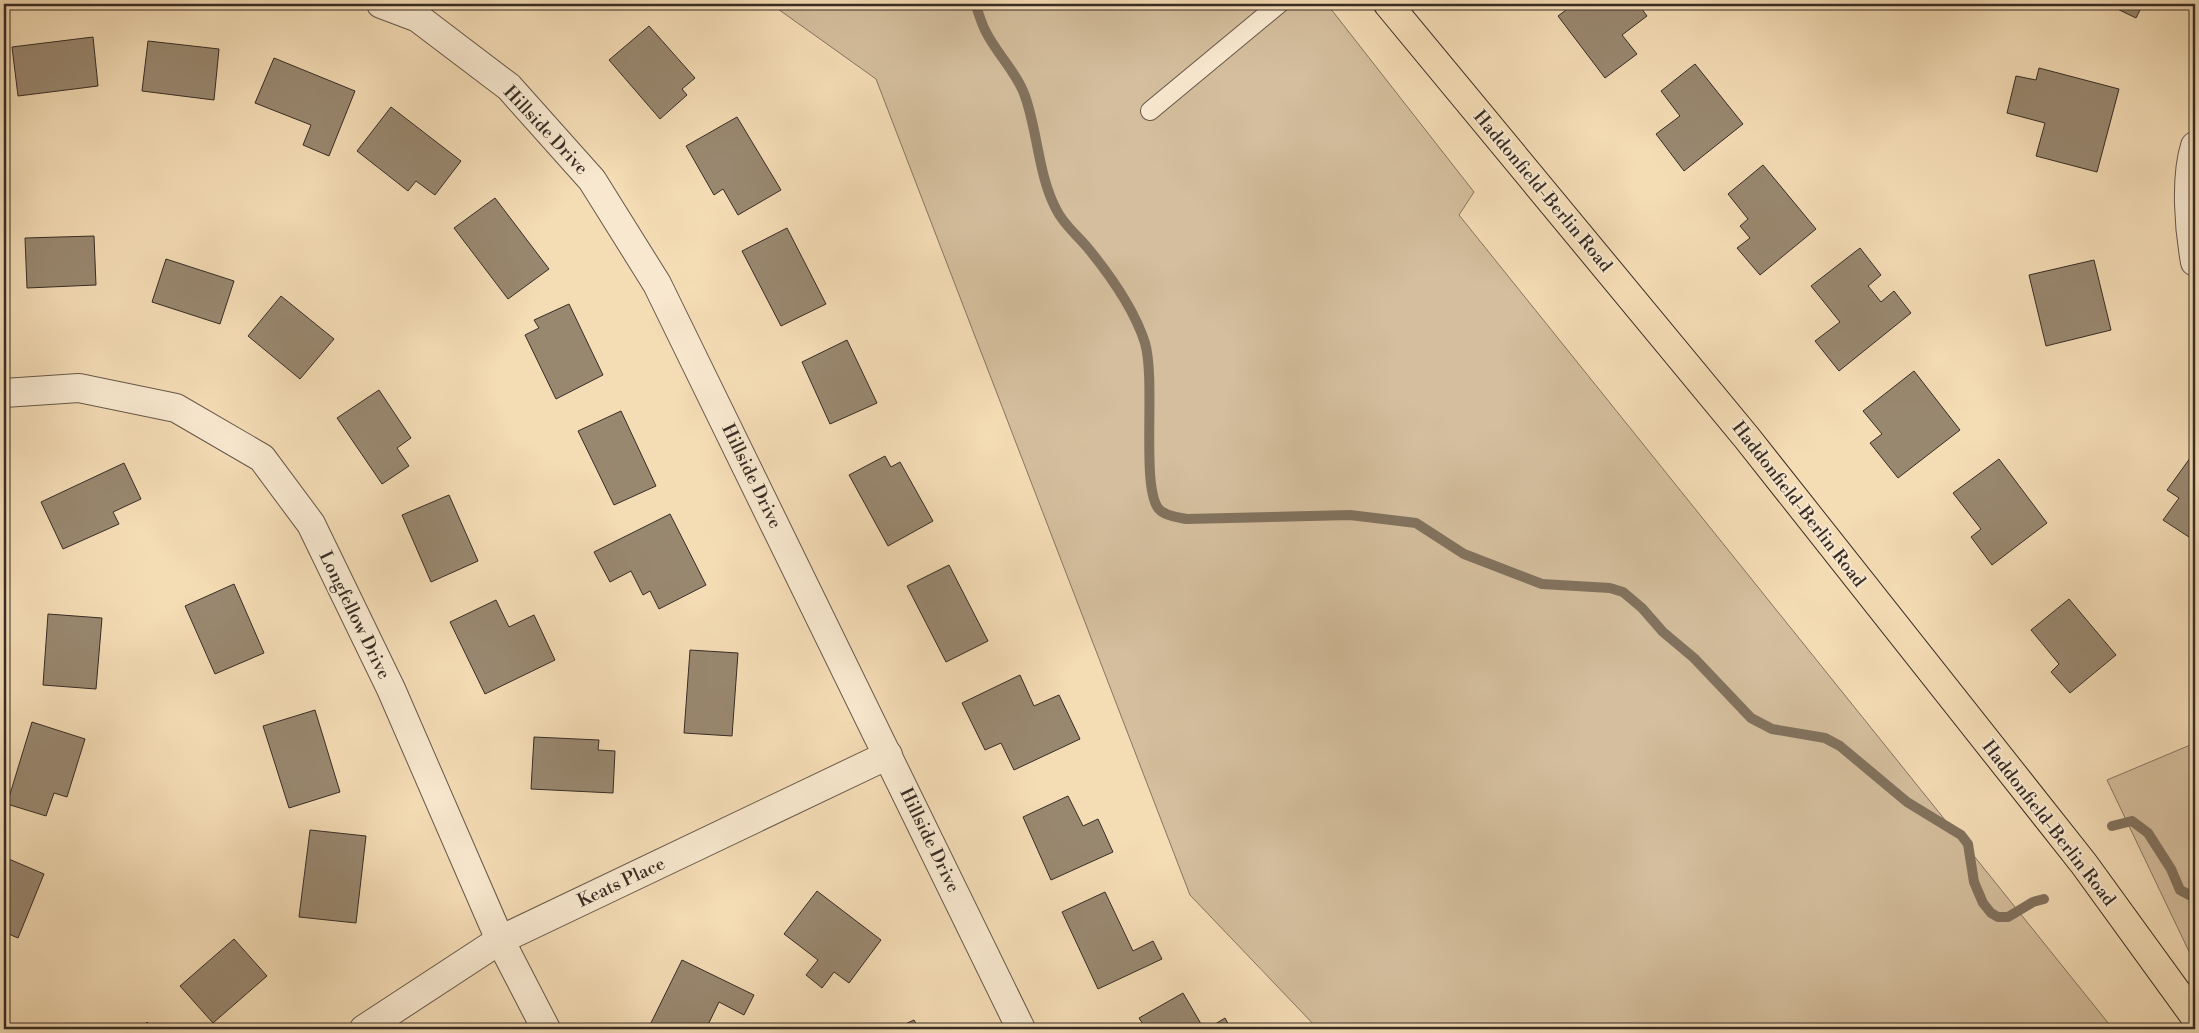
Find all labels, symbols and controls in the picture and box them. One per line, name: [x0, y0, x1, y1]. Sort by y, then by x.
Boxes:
street label: Hillside Drive: [498, 81, 593, 180]
street label: Haddonfield-Berlin Road: [1468, 106, 1618, 278]
street label: Haddonfield-Berlin Road: [1727, 417, 1871, 592]
street label: Hillside Drive: [716, 420, 787, 532]
street label: Longfellow Drive: [314, 547, 396, 683]
street label: Haddonfield-Berlin Road: [1977, 736, 2121, 911]
street label: Hillside Drive: [894, 784, 965, 896]
street label: Keats Place: [574, 852, 669, 913]

